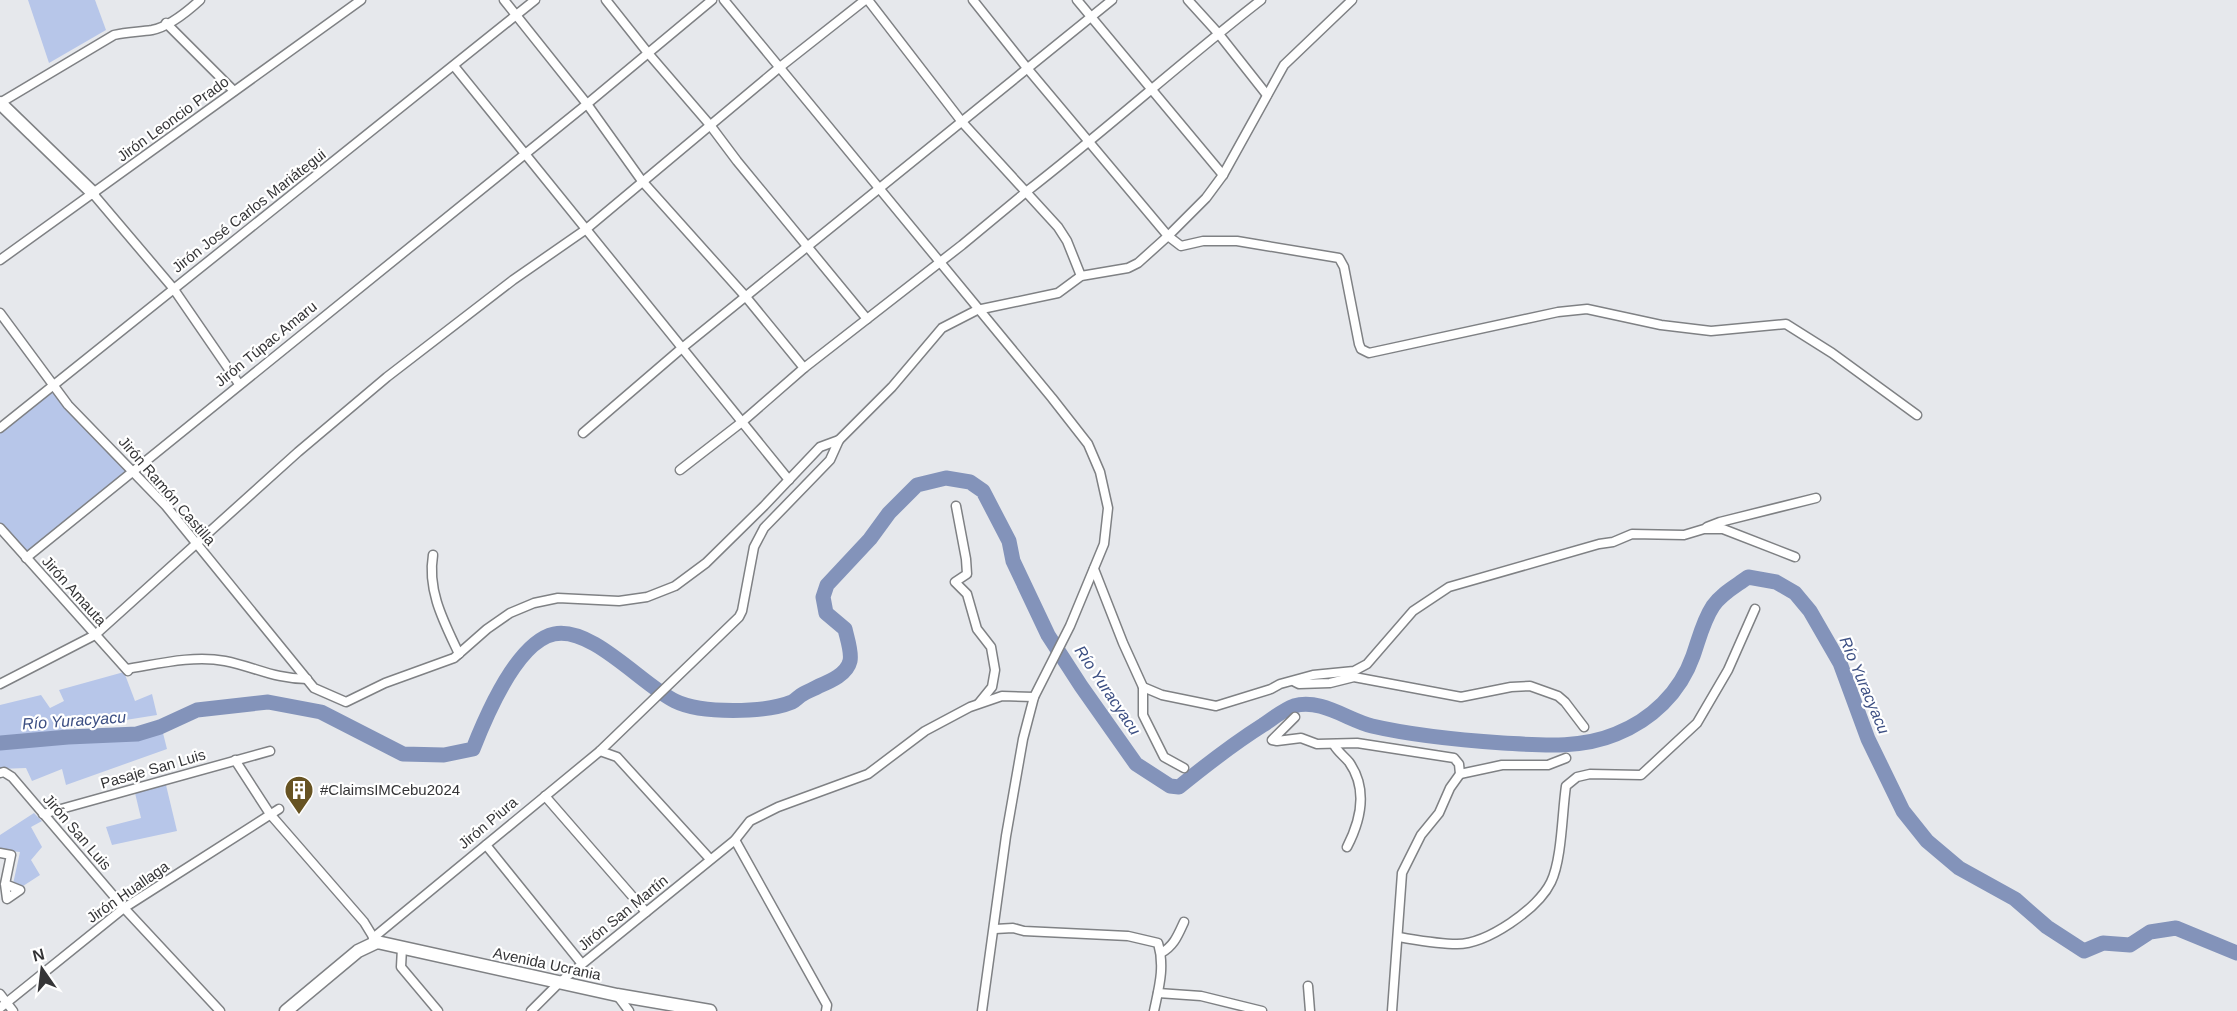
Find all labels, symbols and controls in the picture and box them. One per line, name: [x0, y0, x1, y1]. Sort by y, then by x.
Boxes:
street label: Jirón Leoncio Prado: [114, 73, 232, 165]
street label: Jirón José Carlos Mariátegui: [169, 145, 329, 276]
street label: Jirón Túpac Amaru: [212, 297, 320, 390]
street label: Jirón Ramón Castilla: [116, 433, 220, 549]
street label: Jirón Amauta: [39, 552, 110, 629]
water label: Río Yuracyacu: [1836, 634, 1893, 736]
water label: Río Yuracyacu: [1071, 642, 1144, 738]
water label: Río Yuracyacu: [22, 708, 127, 733]
street label: Pasaje San Luis: [98, 745, 207, 792]
building icon: #ClaimsIMCebu2024: [283, 774, 315, 816]
place label: #ClaimsIMCebu2024: [320, 781, 460, 798]
street label: Jirón San Luis: [40, 790, 115, 873]
street label: Jirón Piura: [455, 793, 521, 852]
street label: Jirón Huallaga: [84, 857, 172, 926]
street label: Jirón San Martín: [575, 871, 671, 954]
north arrow: [12, 939, 72, 999]
street label: Avenida Ucrania: [492, 944, 603, 983]
text: N: [31, 945, 46, 965]

